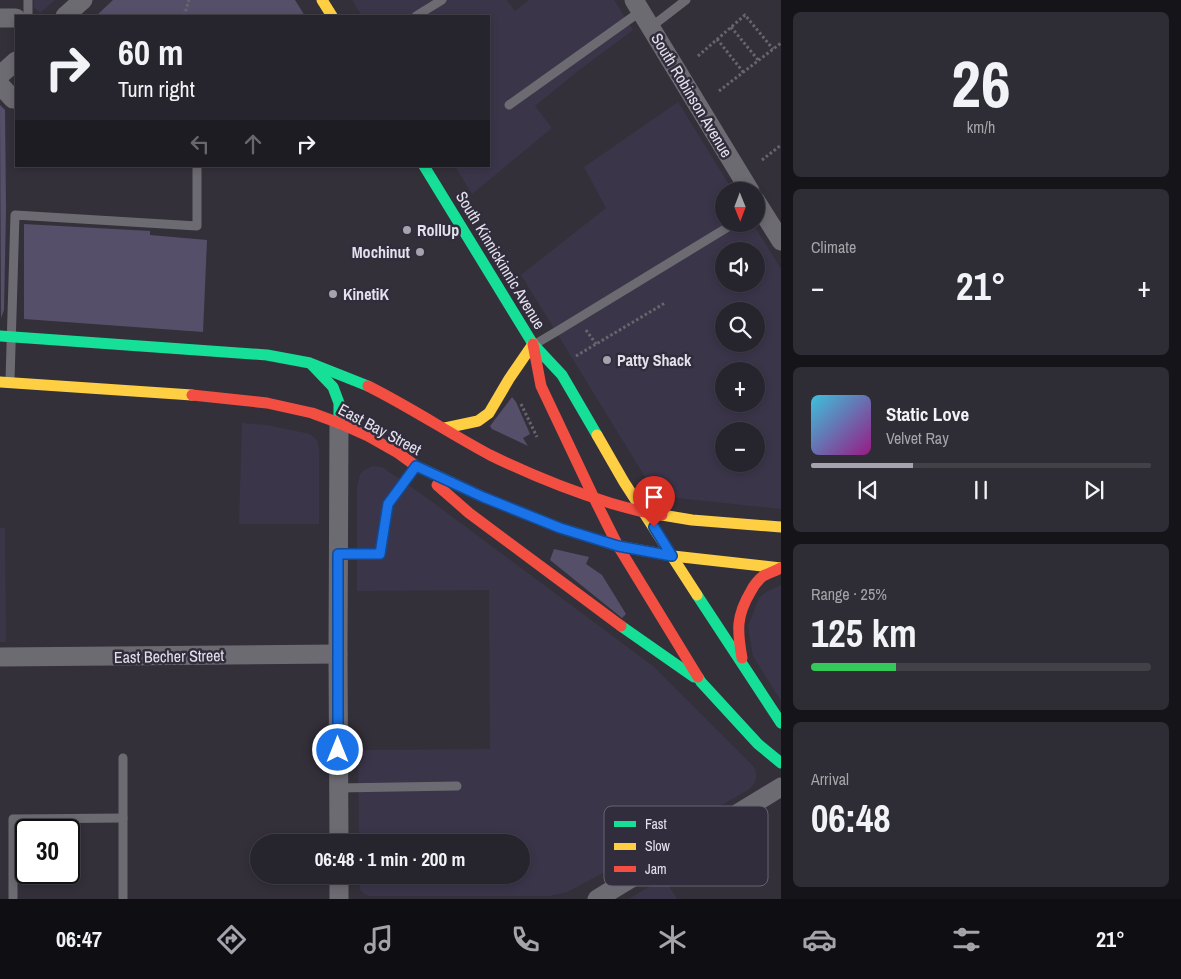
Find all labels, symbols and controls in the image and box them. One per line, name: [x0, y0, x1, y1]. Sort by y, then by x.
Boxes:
text: 60 m: [118, 29, 183, 76]
street label: South Robinson Avenue: [646, 29, 738, 161]
icon: right: [35, 35, 100, 100]
text: 26: [951, 40, 1011, 127]
text: Turn right: [118, 74, 195, 104]
text: km/h: [967, 116, 995, 138]
icon: left: [186, 130, 214, 158]
icon: ahead: [239, 130, 267, 158]
icon: right: [292, 130, 320, 158]
north arrow: [715, 182, 765, 232]
map controls: [715, 182, 765, 472]
street label: South Kinnickinnic Avenue: [451, 187, 551, 333]
place label: RollUp: [417, 219, 459, 241]
marker: RollUp: [401, 224, 413, 236]
text: Climate: [811, 236, 856, 258]
place label: Mochinut: [352, 241, 411, 263]
button: sound: [715, 242, 765, 292]
marker: Mochinut: [414, 246, 426, 258]
text: 21°: [956, 261, 1006, 312]
text: −: [811, 268, 824, 306]
text: +: [1138, 268, 1151, 306]
place label: KinetiK: [343, 283, 389, 305]
marker: KinetiK: [327, 288, 339, 300]
button: search: [715, 302, 765, 352]
place label: Patty Shack: [617, 349, 692, 371]
marker: Patty Shack: [601, 354, 613, 366]
button: +: [715, 362, 765, 412]
street label: East Bay Street: [335, 398, 426, 460]
text: Static Love: [886, 401, 969, 427]
button: −: [715, 422, 765, 472]
text: Velvet Ray: [886, 427, 949, 449]
pin: [633, 476, 675, 527]
icon: previous: [854, 476, 882, 504]
icon: pause: [967, 476, 995, 504]
icon: next: [1080, 476, 1108, 504]
icon: arrive: [640, 483, 668, 511]
text: Range · 25%: [811, 583, 887, 605]
text: 125 km: [811, 608, 917, 659]
street label: East Becher Street: [114, 644, 225, 668]
position arrow: [311, 723, 363, 775]
text: Arrival: [811, 768, 849, 790]
text: 06:48: [811, 793, 891, 844]
legend: [604, 806, 768, 886]
text: Fast: [645, 815, 667, 833]
speed limit sign: 30: [15, 819, 80, 884]
text: Slow: [645, 837, 671, 855]
text: 06:48 · 1 min · 200 m: [315, 846, 465, 872]
text: Jam: [645, 860, 667, 878]
icon: directions: [214, 922, 249, 957]
icon: music: [361, 922, 396, 957]
icon: phone: [508, 922, 543, 957]
icon: climate: [655, 922, 690, 957]
icon: car: [802, 922, 837, 957]
icon: filters: [949, 922, 984, 957]
text: 06:47: [56, 924, 102, 954]
text: 21°: [1096, 924, 1125, 954]

